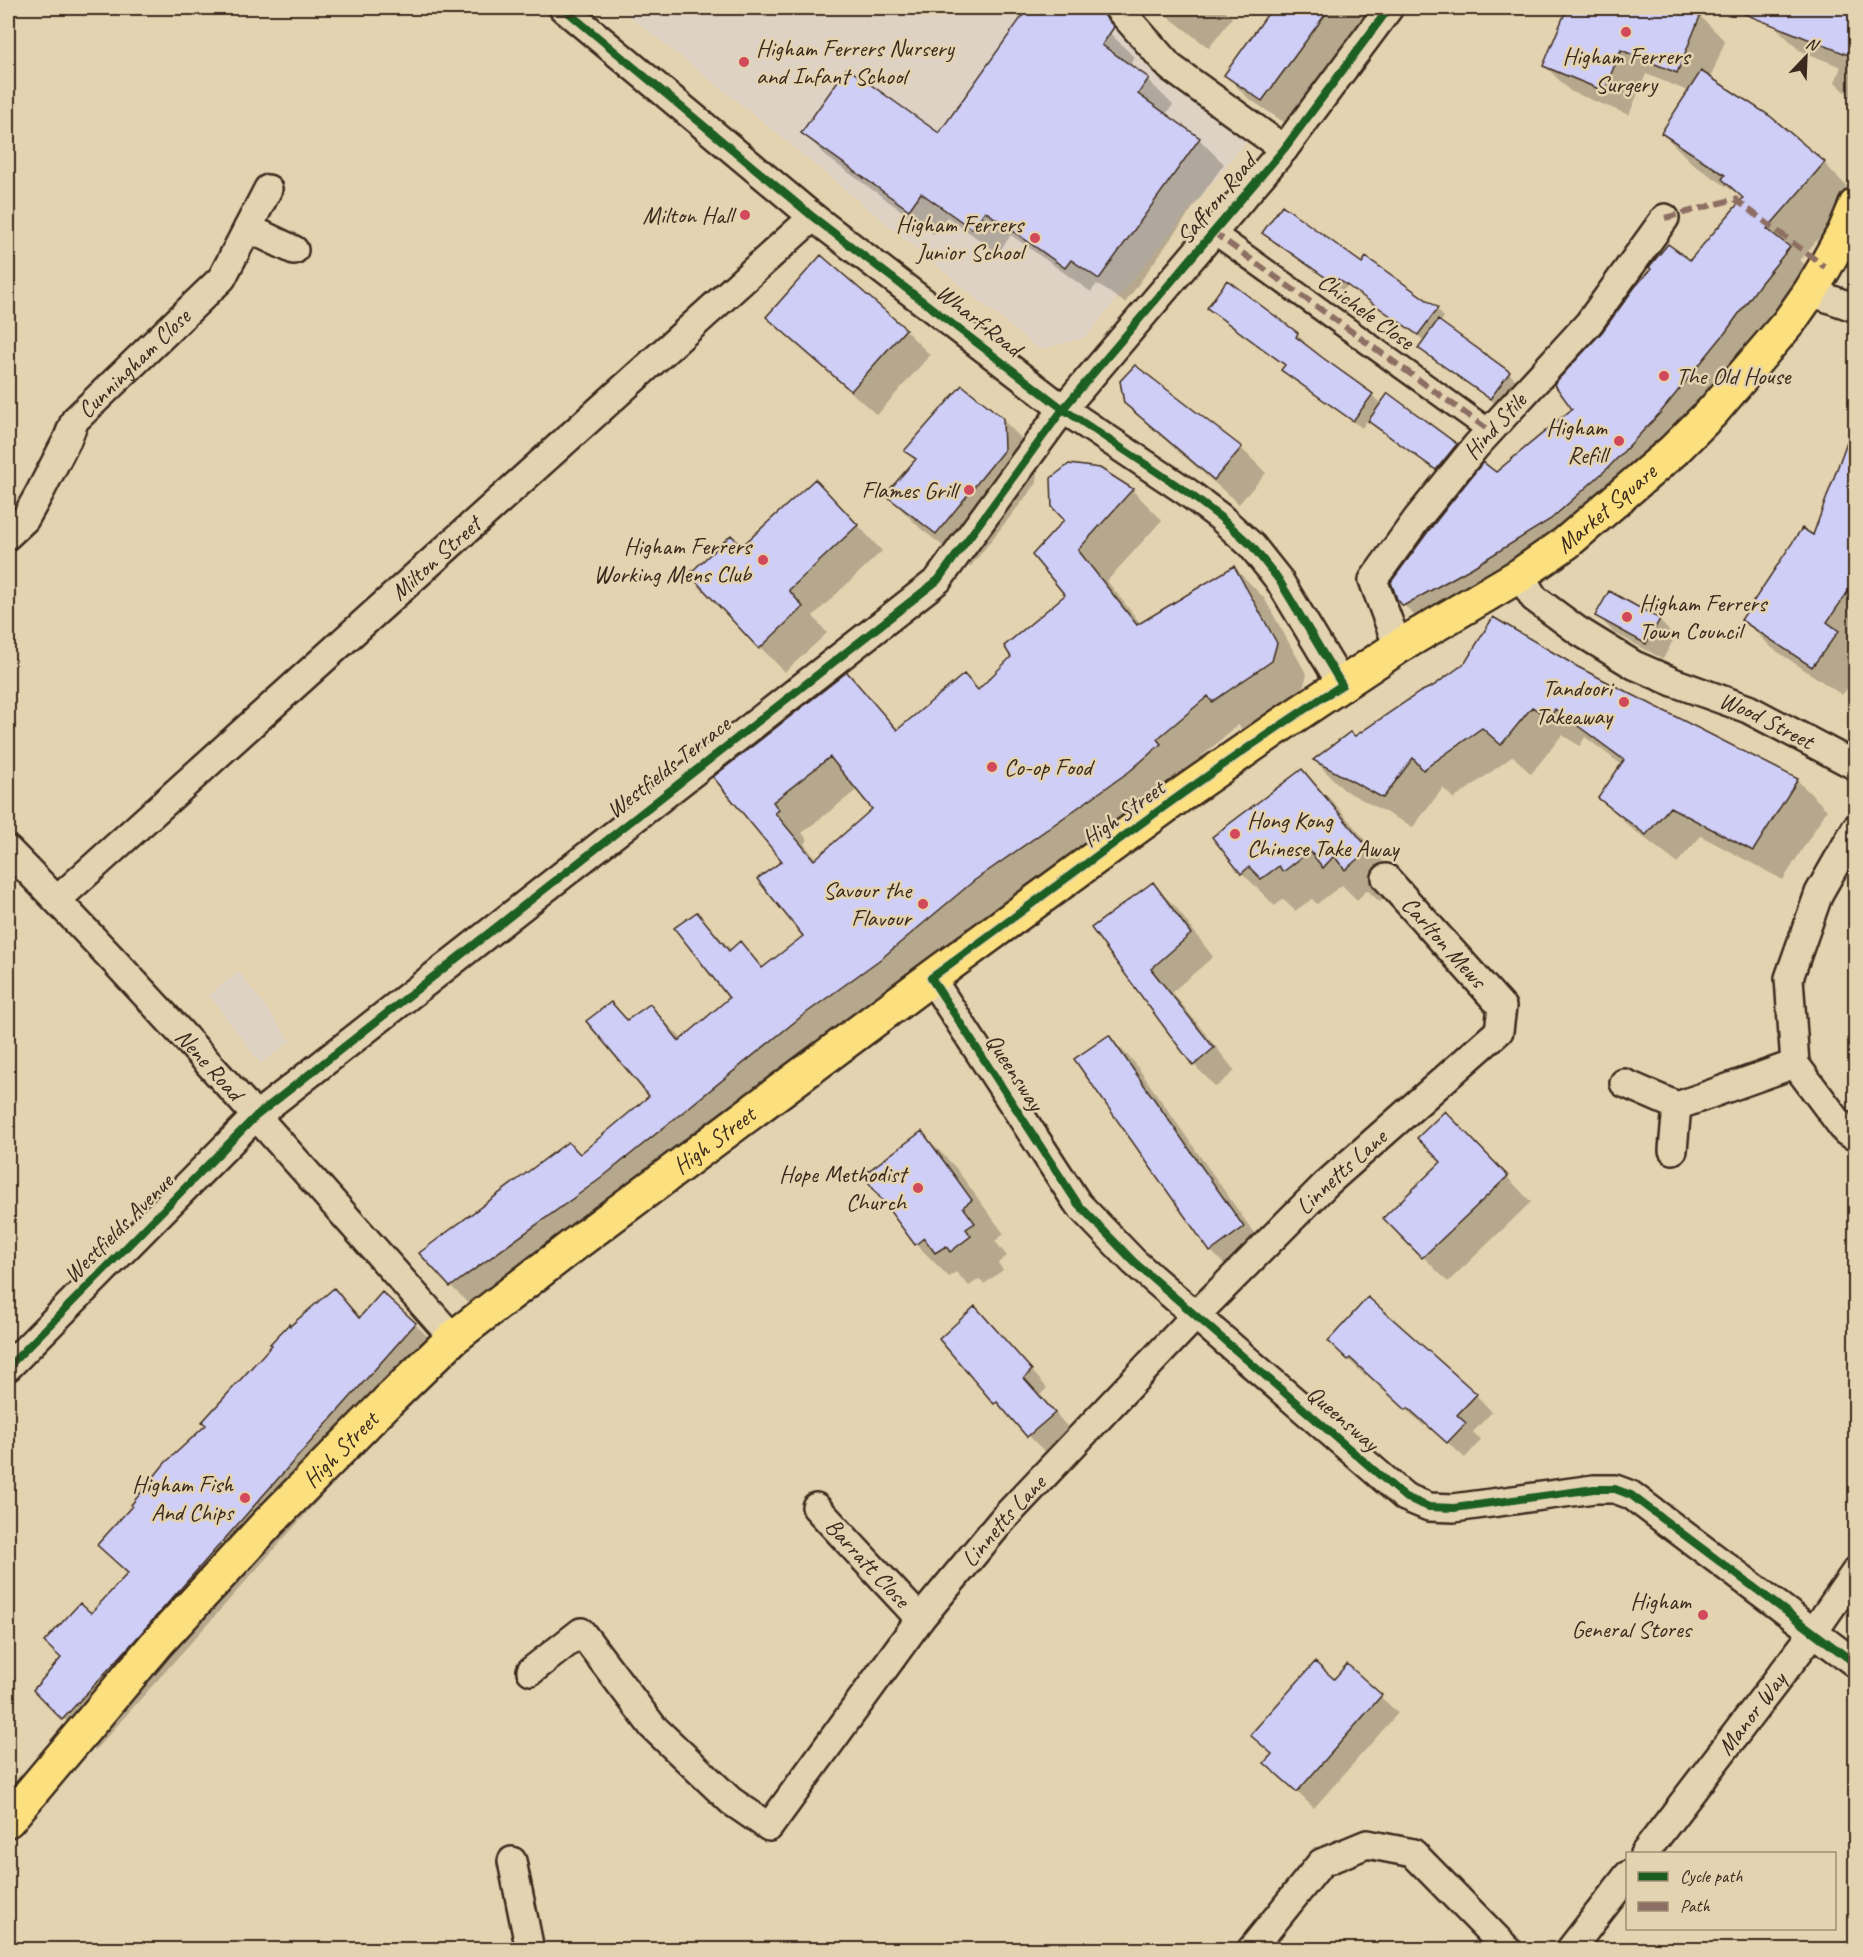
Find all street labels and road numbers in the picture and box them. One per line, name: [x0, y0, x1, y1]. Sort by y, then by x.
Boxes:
street label: Saffron Road: [1170, 145, 1265, 250]
street label: Chichele Close: [1312, 266, 1422, 357]
street label: Wharf Road: [930, 277, 1031, 365]
street label: Cunningham Close: [71, 300, 198, 425]
street label: Hind Stile: [1456, 384, 1534, 465]
street label: Market Square: [1550, 456, 1664, 560]
street label: Milton Street: [384, 508, 489, 607]
street label: Wood Street: [1715, 685, 1820, 757]
street label: Westfields Terrace: [600, 708, 738, 825]
street label: High Street: [1076, 772, 1172, 853]
street label: Carlton Mews: [1395, 890, 1494, 995]
street label: Nene Road: [169, 1022, 252, 1109]
street label: Queensway: [979, 1028, 1052, 1118]
street label: High Street: [667, 1098, 763, 1181]
street label: Linnetts Lane: [1289, 1121, 1394, 1221]
street label: Westfields Avenue: [57, 1165, 181, 1289]
street label: Queensway: [1301, 1378, 1387, 1459]
street label: High Street: [296, 1403, 386, 1494]
street label: Linnetts Lane: [955, 1467, 1053, 1573]
street label: Barratt Close: [819, 1512, 918, 1615]
street label: Manor Way: [1710, 1664, 1794, 1761]

